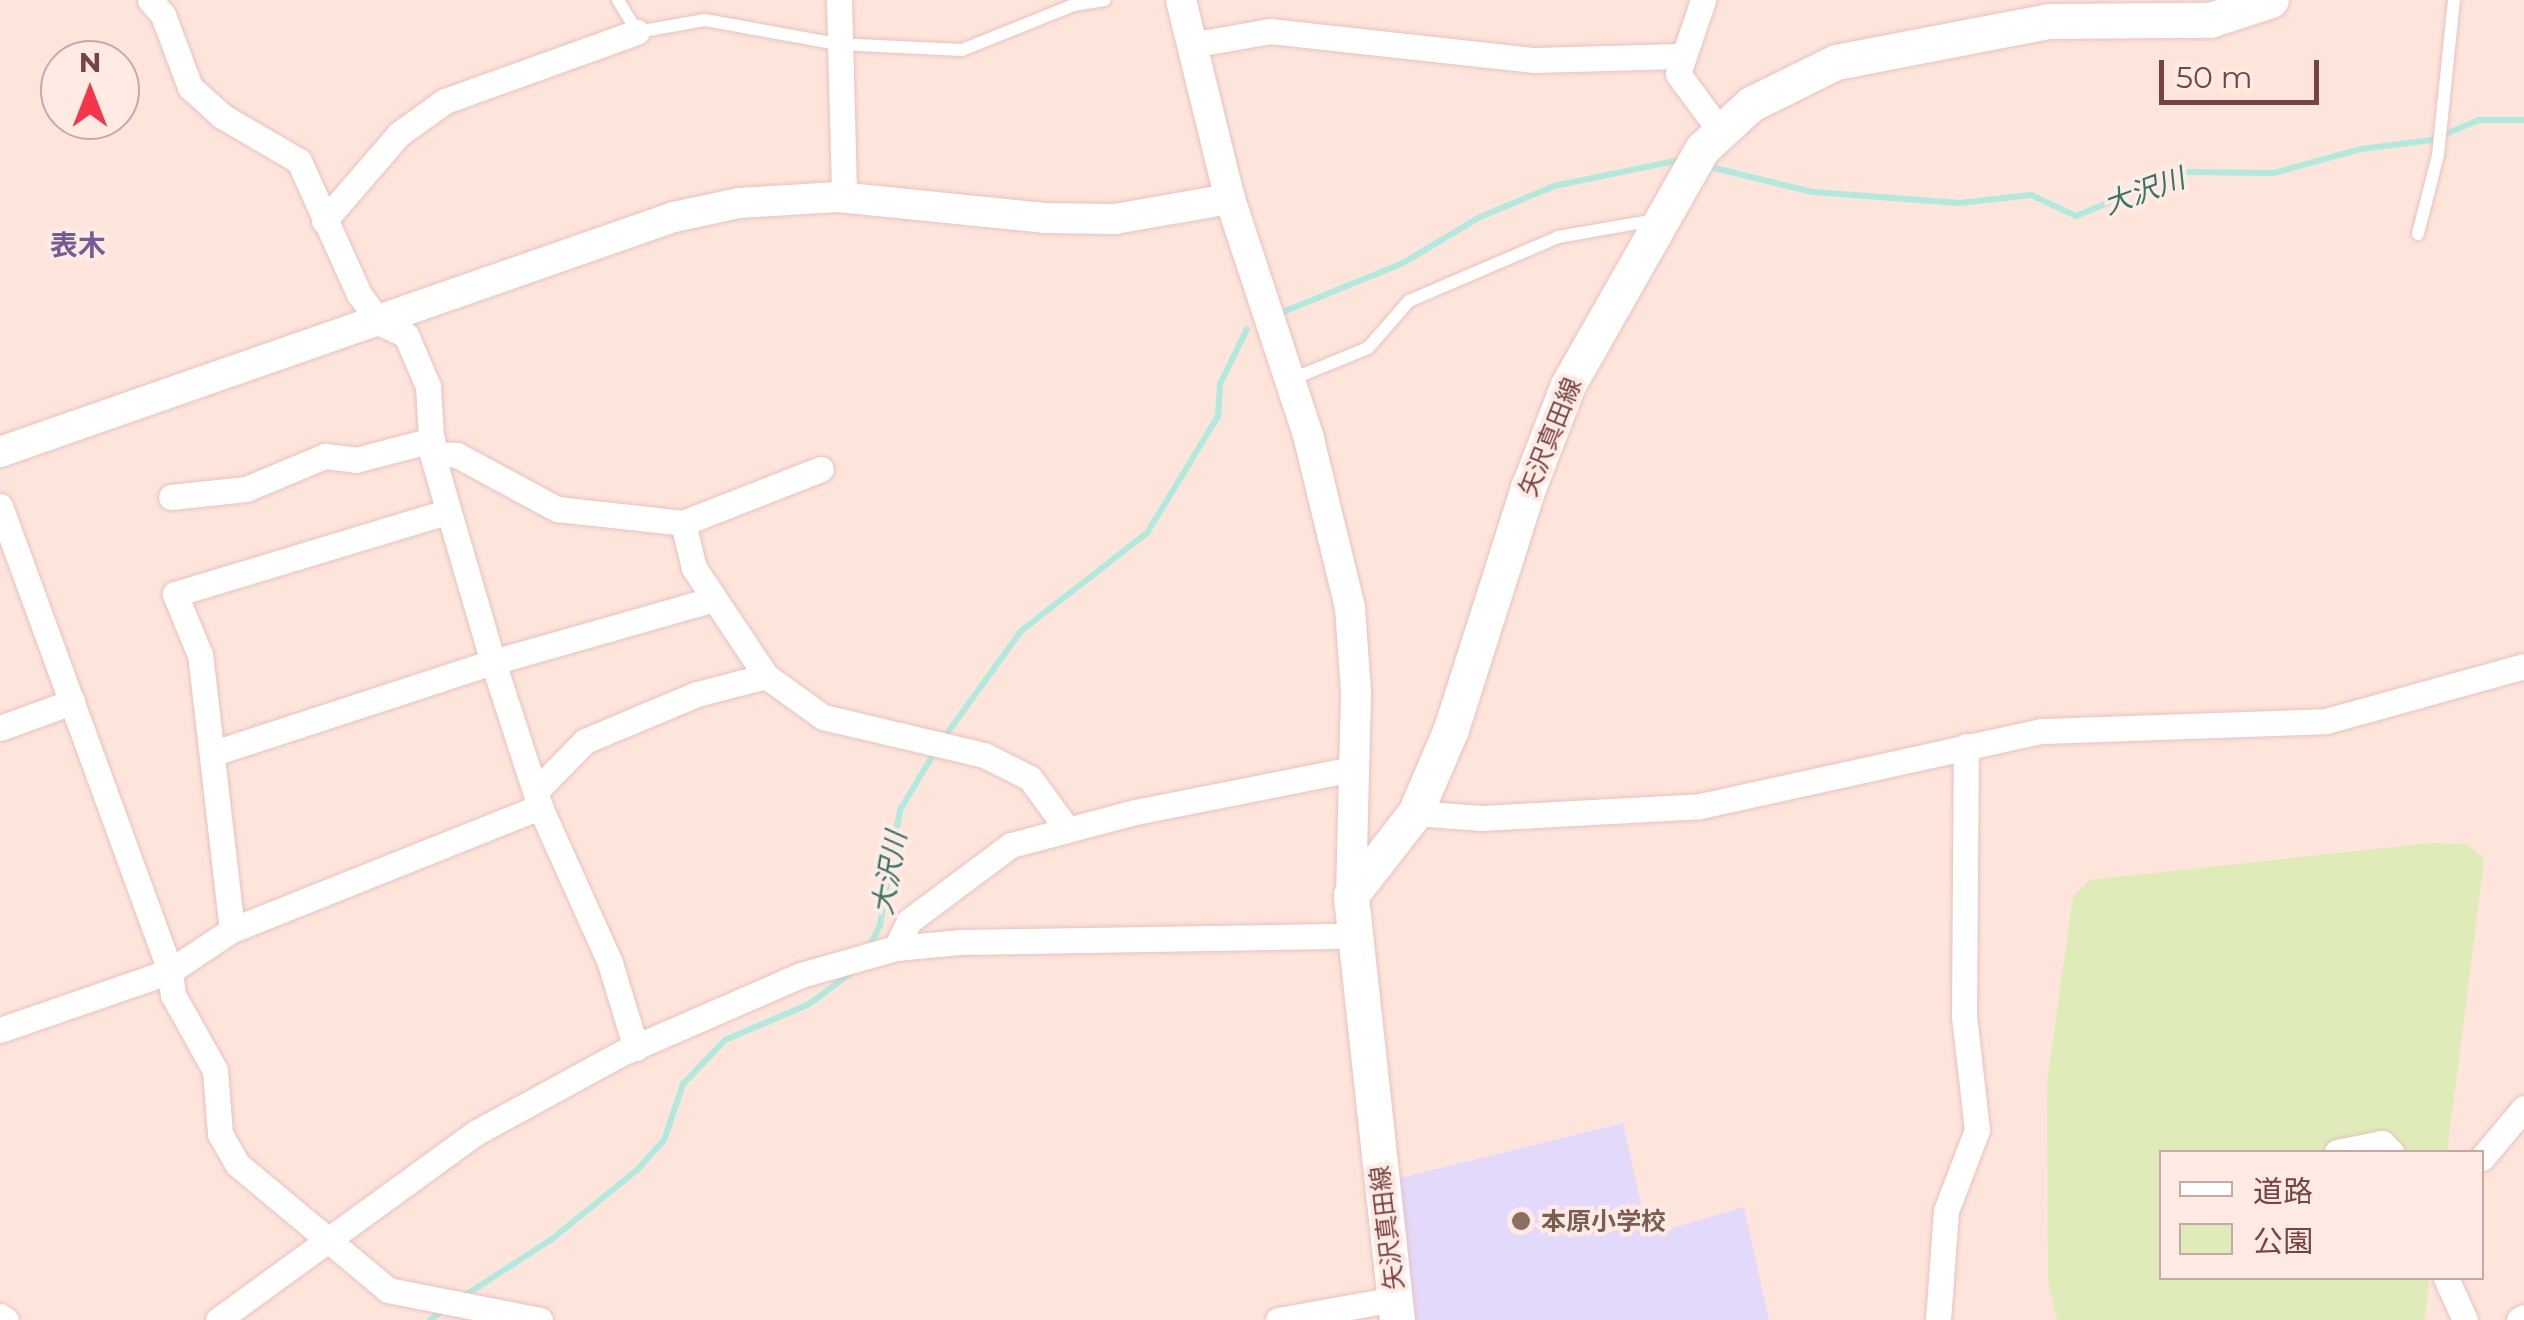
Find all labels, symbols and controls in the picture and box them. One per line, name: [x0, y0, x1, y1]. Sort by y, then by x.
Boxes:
north arrow: [40, 40, 140, 140]
scale bar: [2164, 40, 2324, 102]
text: N: [79, 45, 101, 79]
text: 50 m: [2176, 59, 2253, 96]
water label: 大沢川: [2099, 161, 2189, 221]
district label: 表木: [50, 228, 106, 262]
street label: 矢沢真田線: [1513, 373, 1587, 501]
water label: 大沢川: [865, 829, 913, 917]
legend: [2159, 1150, 2484, 1280]
street label: 矢沢真田線: [1364, 1164, 1410, 1292]
text: 道路: [2253, 1173, 2313, 1210]
place label: 本原小学校: [1541, 1206, 1666, 1236]
marker: 本原小学校: [1510, 1210, 1532, 1232]
text: 公園: [2253, 1223, 2313, 1260]

